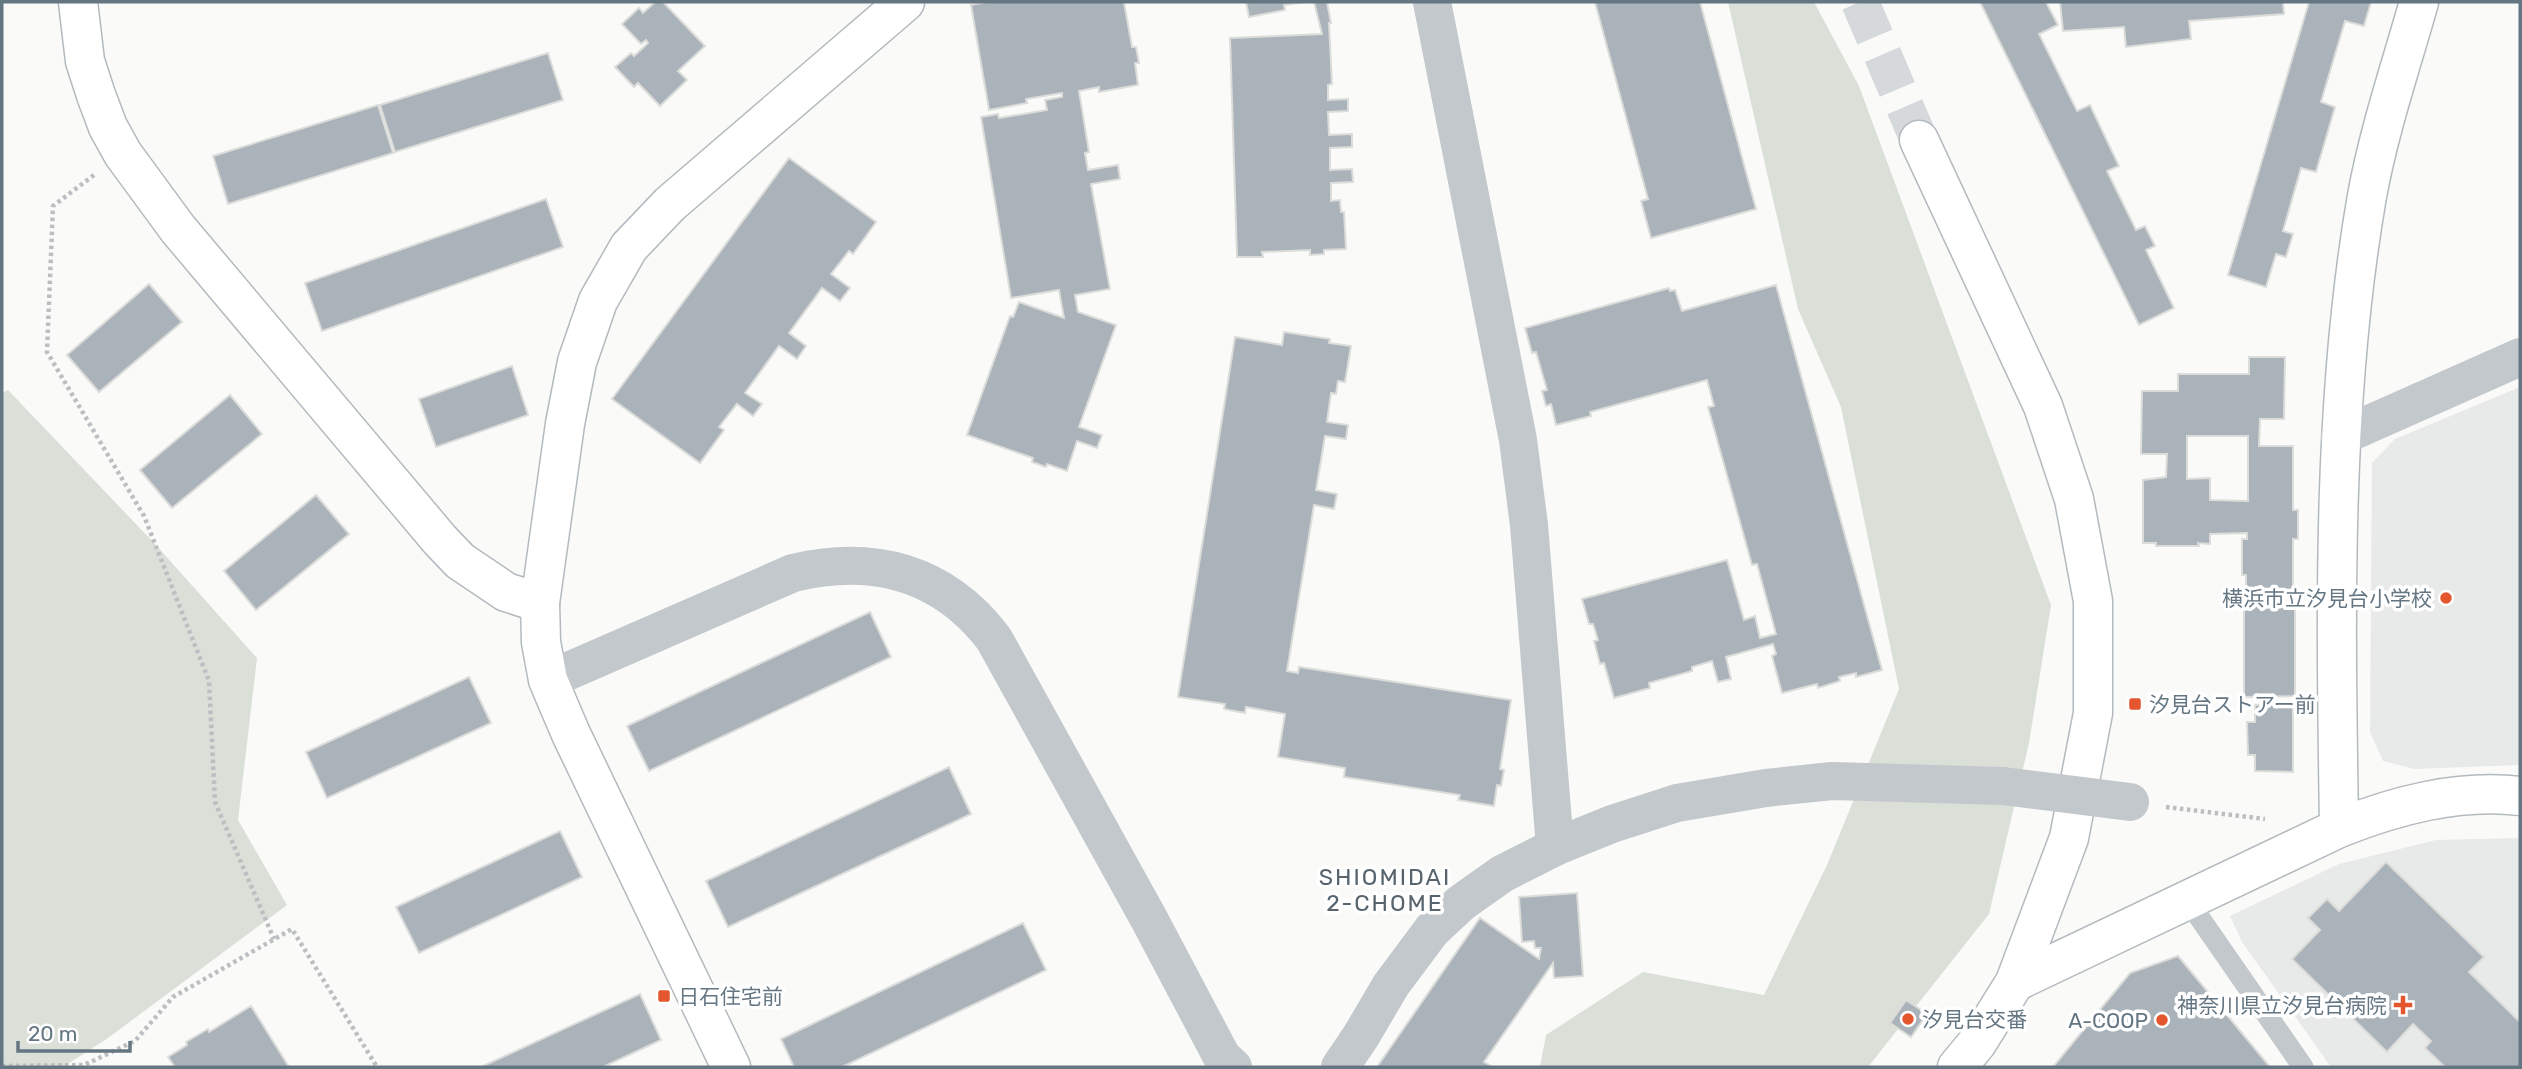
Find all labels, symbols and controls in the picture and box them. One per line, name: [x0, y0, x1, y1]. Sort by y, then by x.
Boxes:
place label: 横浜市立汐見台小学校: [2222, 586, 2432, 611]
marker: 横浜市立汐見台小学校: [2438, 590, 2454, 606]
place label: 汐見台ストアー前: [2149, 692, 2316, 717]
marker: 汐見台ストアー前: [2127, 696, 2143, 712]
district label: SHIOMIDAI 2-CHOME: [1319, 863, 1451, 917]
place label: 日石住宅前: [678, 984, 783, 1009]
marker: 日石住宅前: [656, 988, 672, 1004]
place label: 神奈川県立汐見台病院: [2177, 993, 2387, 1018]
marker: 神奈川県立汐見台病院: [2393, 995, 2413, 1015]
place label: 汐見台交番: [1922, 1007, 2027, 1032]
place label: A-COOP: [2068, 1008, 2148, 1033]
scale bar: [18, 1010, 130, 1054]
marker: 汐見台交番: [1900, 1011, 1916, 1027]
marker: A-COOP: [2154, 1012, 2170, 1028]
text: 20 m: [28, 1021, 77, 1046]

